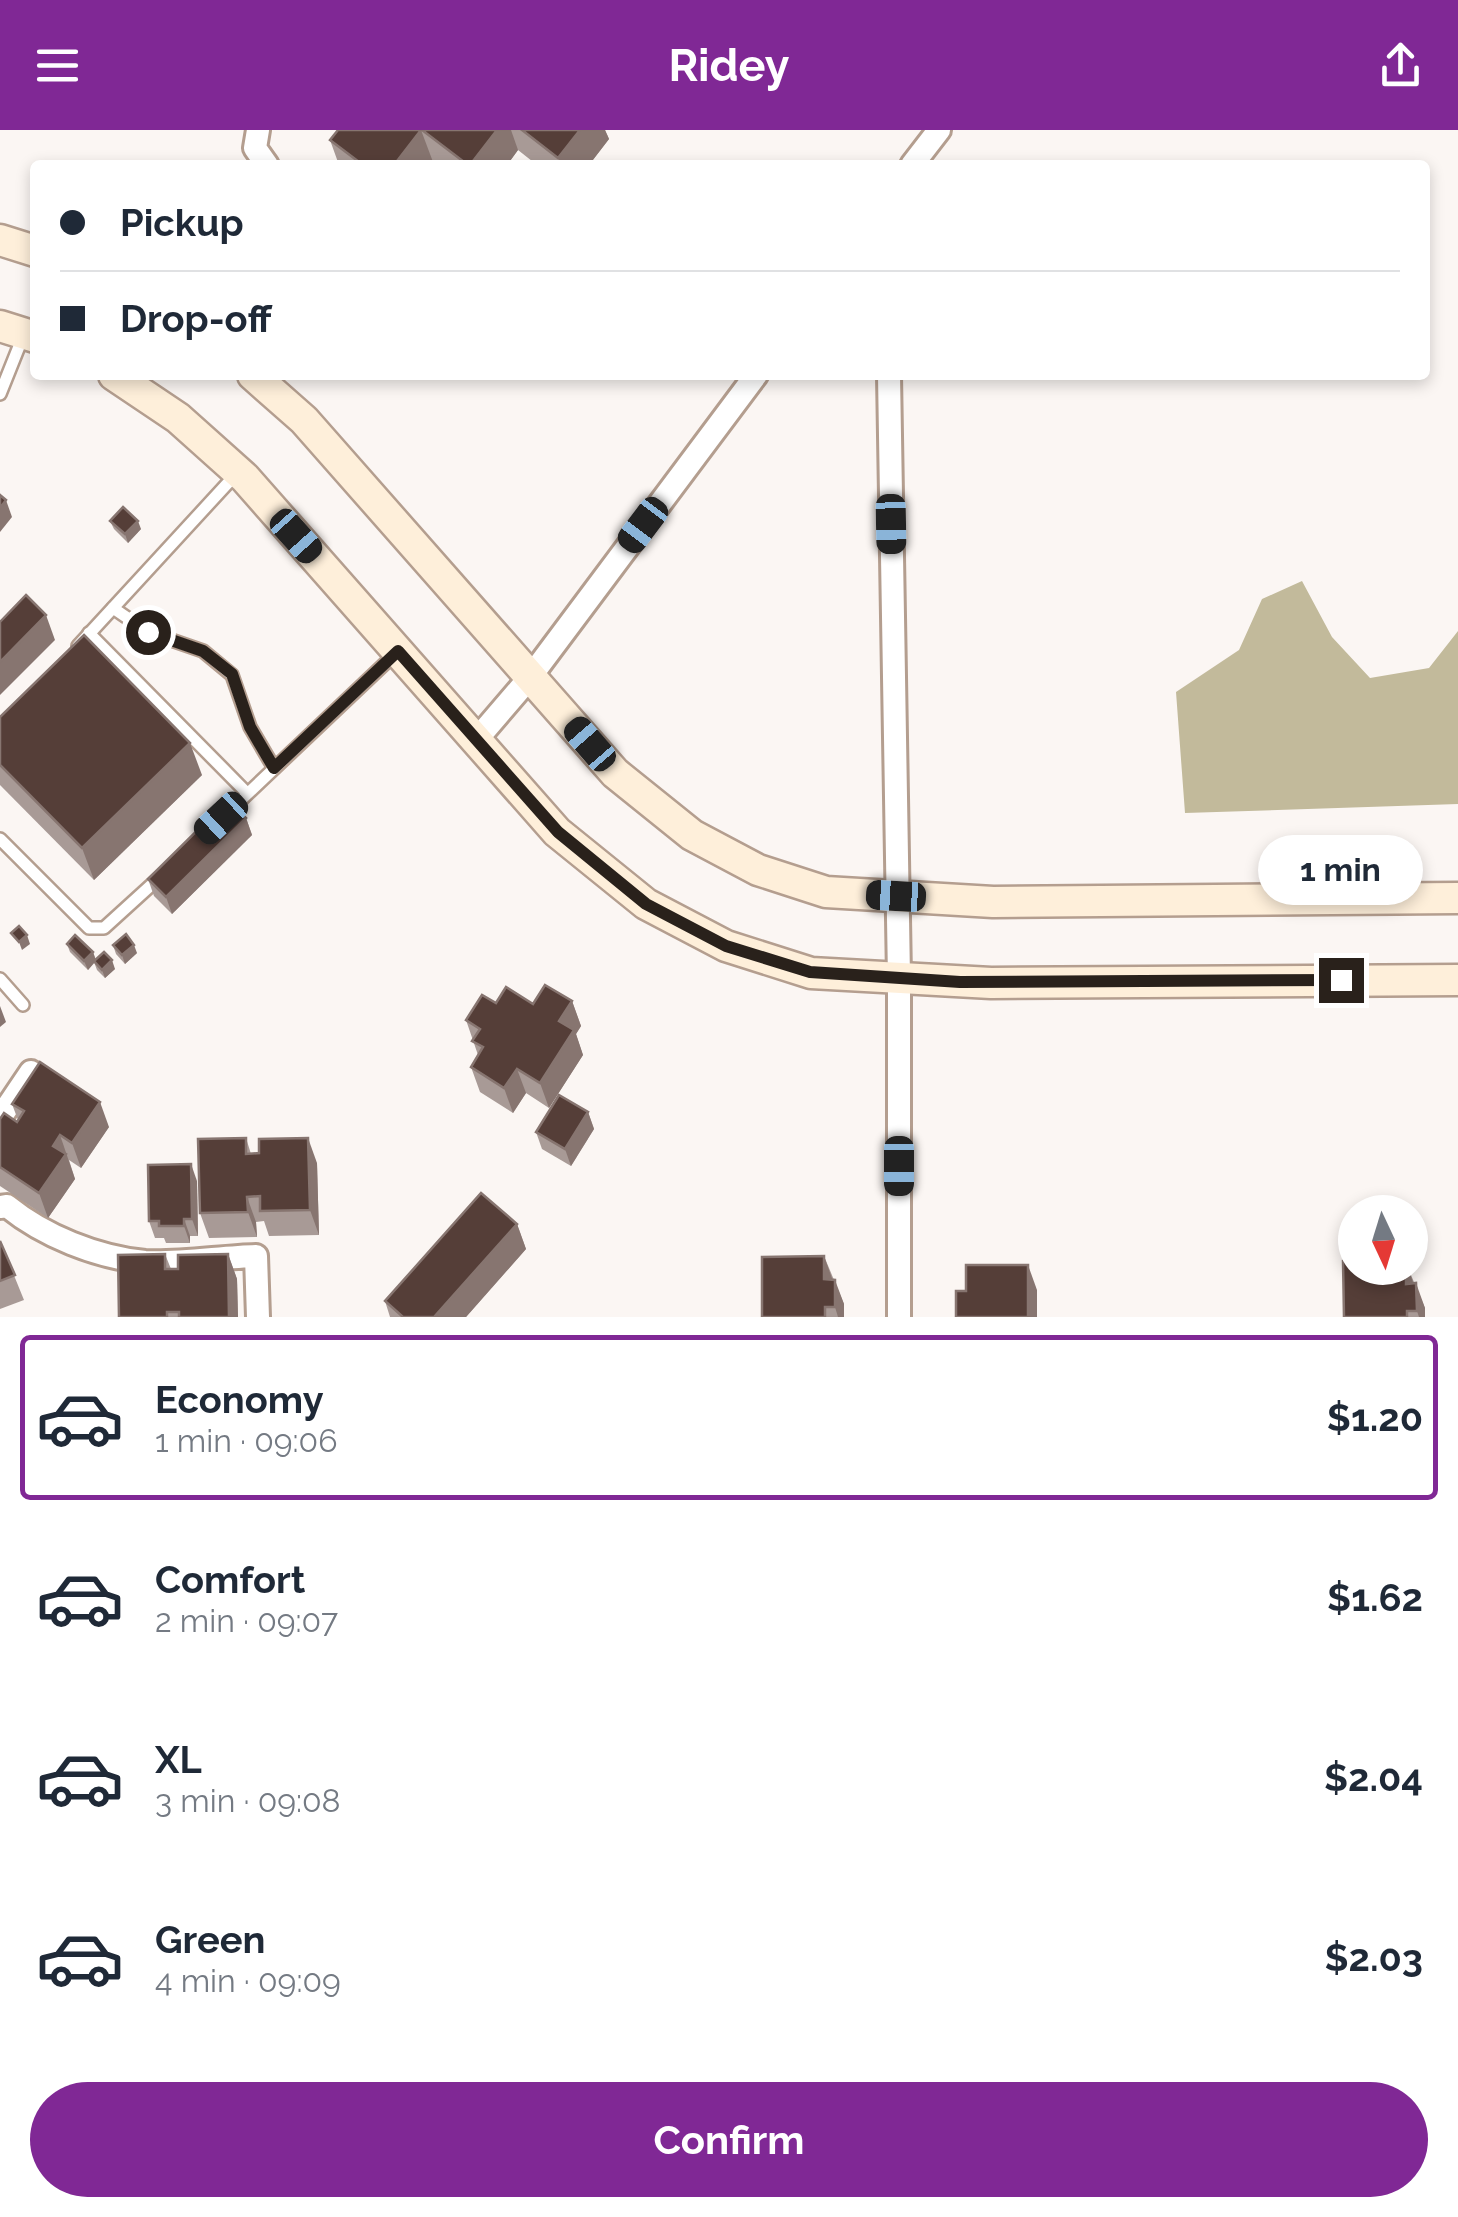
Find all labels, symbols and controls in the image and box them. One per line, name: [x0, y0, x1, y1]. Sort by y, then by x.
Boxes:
icon: menu: [30, 38, 85, 93]
icon: share: [1373, 38, 1428, 93]
text: Ridey: [668, 39, 790, 92]
text: Pickup: [120, 200, 244, 245]
text: Drop-off: [120, 296, 272, 341]
car: [613, 492, 673, 558]
car: [875, 494, 907, 554]
car: [265, 504, 327, 568]
route start: [126, 610, 171, 655]
car: [559, 712, 621, 776]
car: [189, 787, 253, 849]
callout: 1 min: [1258, 835, 1424, 905]
text: 1 min: [1300, 851, 1381, 888]
car: [865, 879, 927, 913]
route end: [1319, 958, 1364, 1003]
car: [884, 1136, 914, 1196]
north arrow: [1338, 1195, 1428, 1285]
map controls: [1338, 1195, 1428, 1285]
icon: car: [35, 1373, 125, 1463]
text: Economy: [155, 1377, 324, 1422]
text: $1.20: [1327, 1395, 1423, 1440]
text: 1 min · 09:06: [155, 1422, 338, 1459]
icon: car: [35, 1553, 125, 1643]
text: Comfort: [155, 1557, 305, 1602]
text: $1.62: [1327, 1575, 1423, 1620]
text: 2 min · 09:07: [155, 1602, 338, 1639]
icon: car: [35, 1733, 125, 1823]
text: XL: [155, 1737, 202, 1782]
text: $2.04: [1324, 1755, 1423, 1800]
text: 3 min · 09:08: [155, 1782, 341, 1819]
icon: car: [35, 1913, 125, 2003]
text: Green: [155, 1917, 265, 1962]
text: $2.03: [1324, 1935, 1423, 1980]
text: 4 min · 09:09: [155, 1962, 341, 1999]
button: Confirm: [30, 2082, 1428, 2197]

